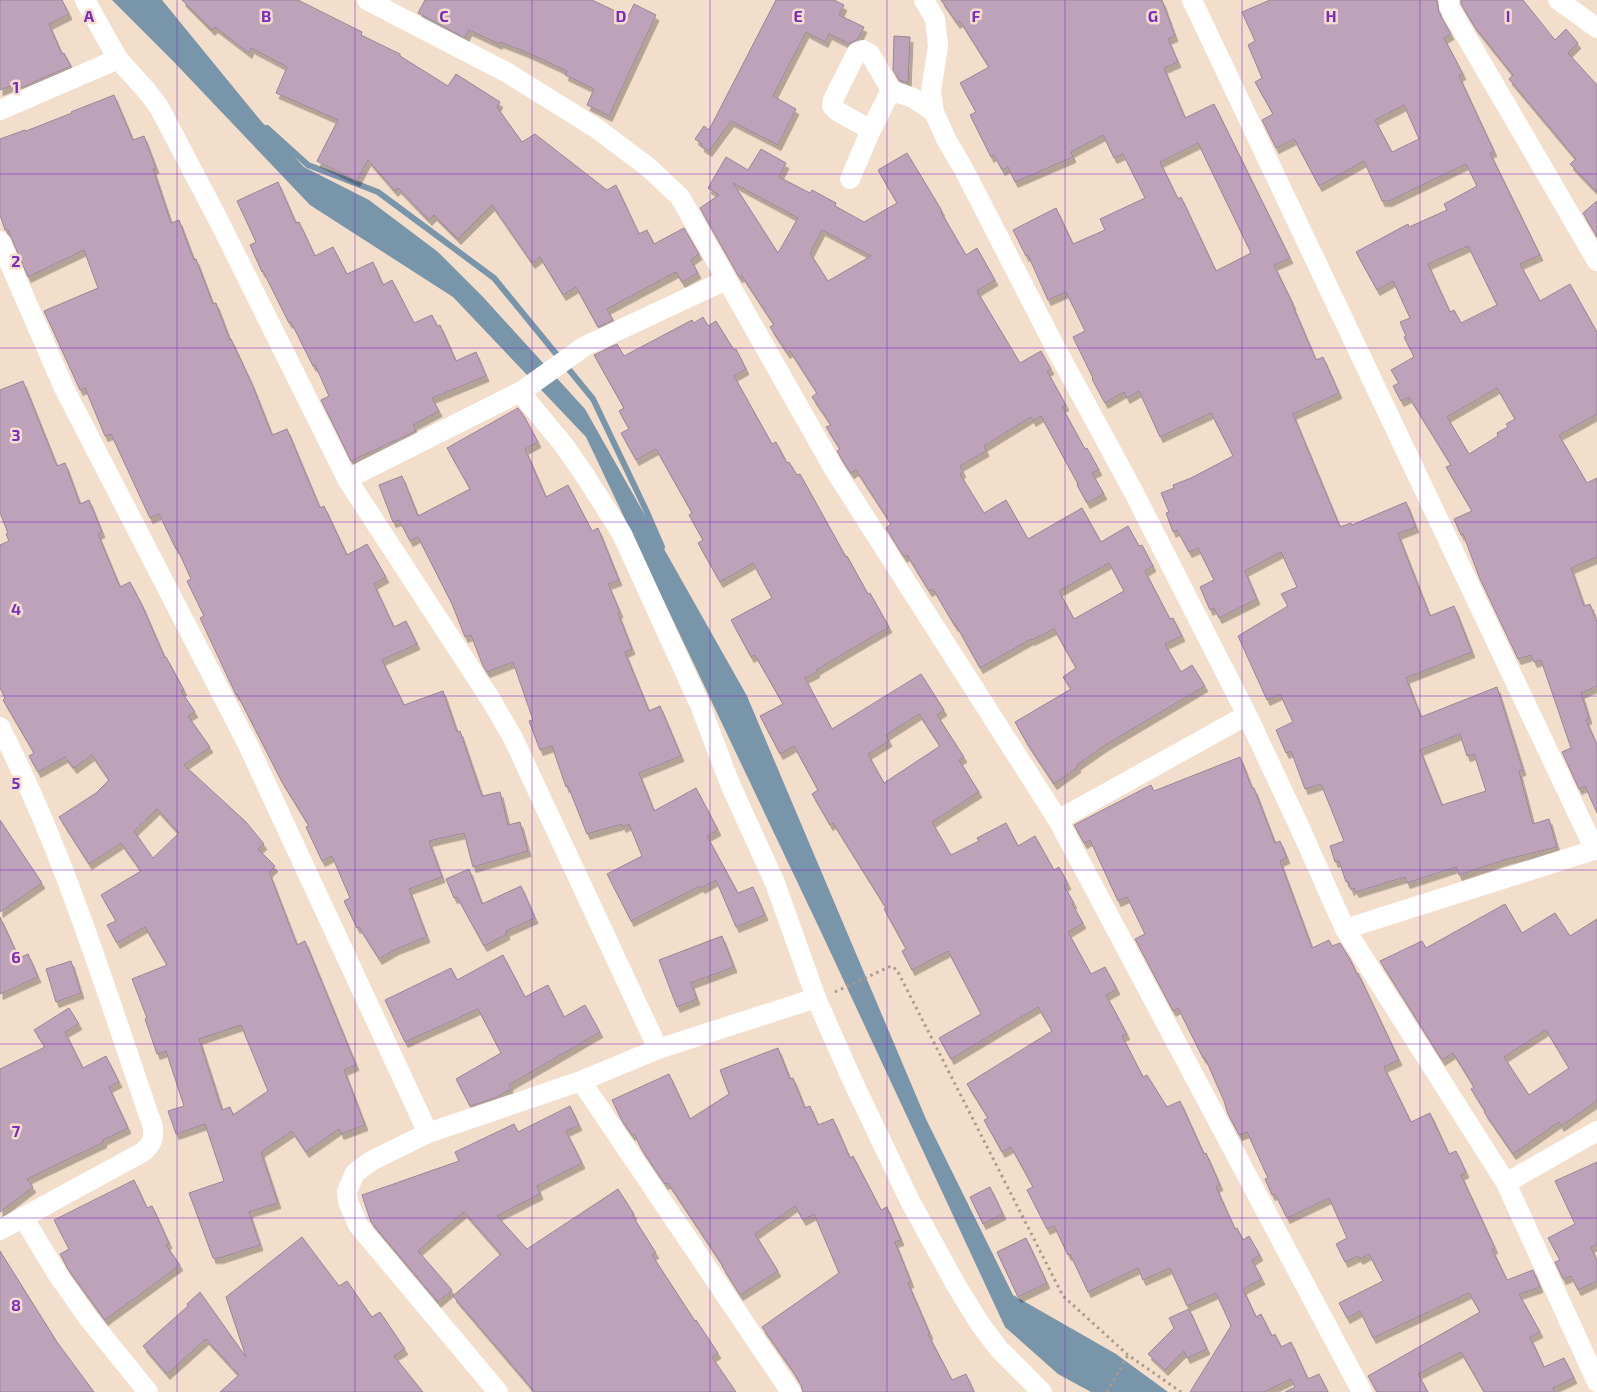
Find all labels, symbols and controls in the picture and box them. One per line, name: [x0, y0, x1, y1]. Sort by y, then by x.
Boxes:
text: A: [84, 6, 95, 25]
text: B: [261, 6, 271, 25]
text: C: [439, 6, 449, 25]
text: D: [616, 6, 627, 25]
text: E: [793, 6, 803, 25]
text: F: [972, 6, 981, 25]
text: G: [1148, 6, 1158, 25]
text: H: [1325, 6, 1337, 25]
text: I: [1506, 6, 1510, 25]
text: 1: [13, 77, 19, 96]
text: 2: [11, 251, 21, 270]
text: 3: [11, 425, 21, 444]
text: 4: [11, 599, 21, 618]
text: 5: [12, 773, 21, 792]
text: 6: [11, 947, 21, 966]
text: 7: [12, 1121, 21, 1140]
text: 8: [11, 1295, 21, 1314]

